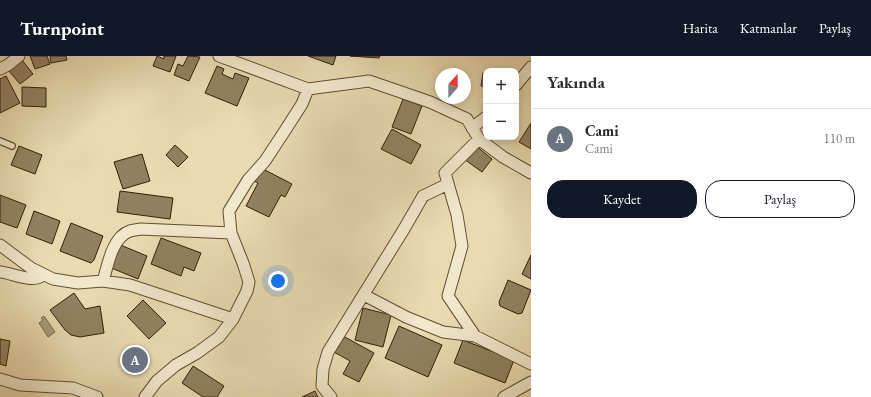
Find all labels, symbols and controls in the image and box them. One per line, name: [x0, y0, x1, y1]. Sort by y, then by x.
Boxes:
text: Turnpoint: [20, 16, 104, 41]
text: Harita: [683, 19, 718, 37]
text: Katmanlar: [740, 19, 797, 37]
text: Paylaş: [819, 19, 851, 37]
north arrow: [435, 68, 471, 104]
map controls: [483, 68, 519, 140]
button: +: [483, 68, 519, 104]
text: Yakında: [547, 71, 605, 93]
button: −: [483, 104, 519, 140]
text: Cami: [585, 121, 619, 140]
text: A: [555, 130, 565, 147]
text: 110 m: [824, 130, 855, 147]
text: Cami: [585, 140, 613, 157]
button: Kaydet: [547, 180, 697, 218]
button: Paylaş: [705, 180, 855, 218]
your location: [268, 271, 288, 291]
pin: A: [122, 345, 148, 375]

